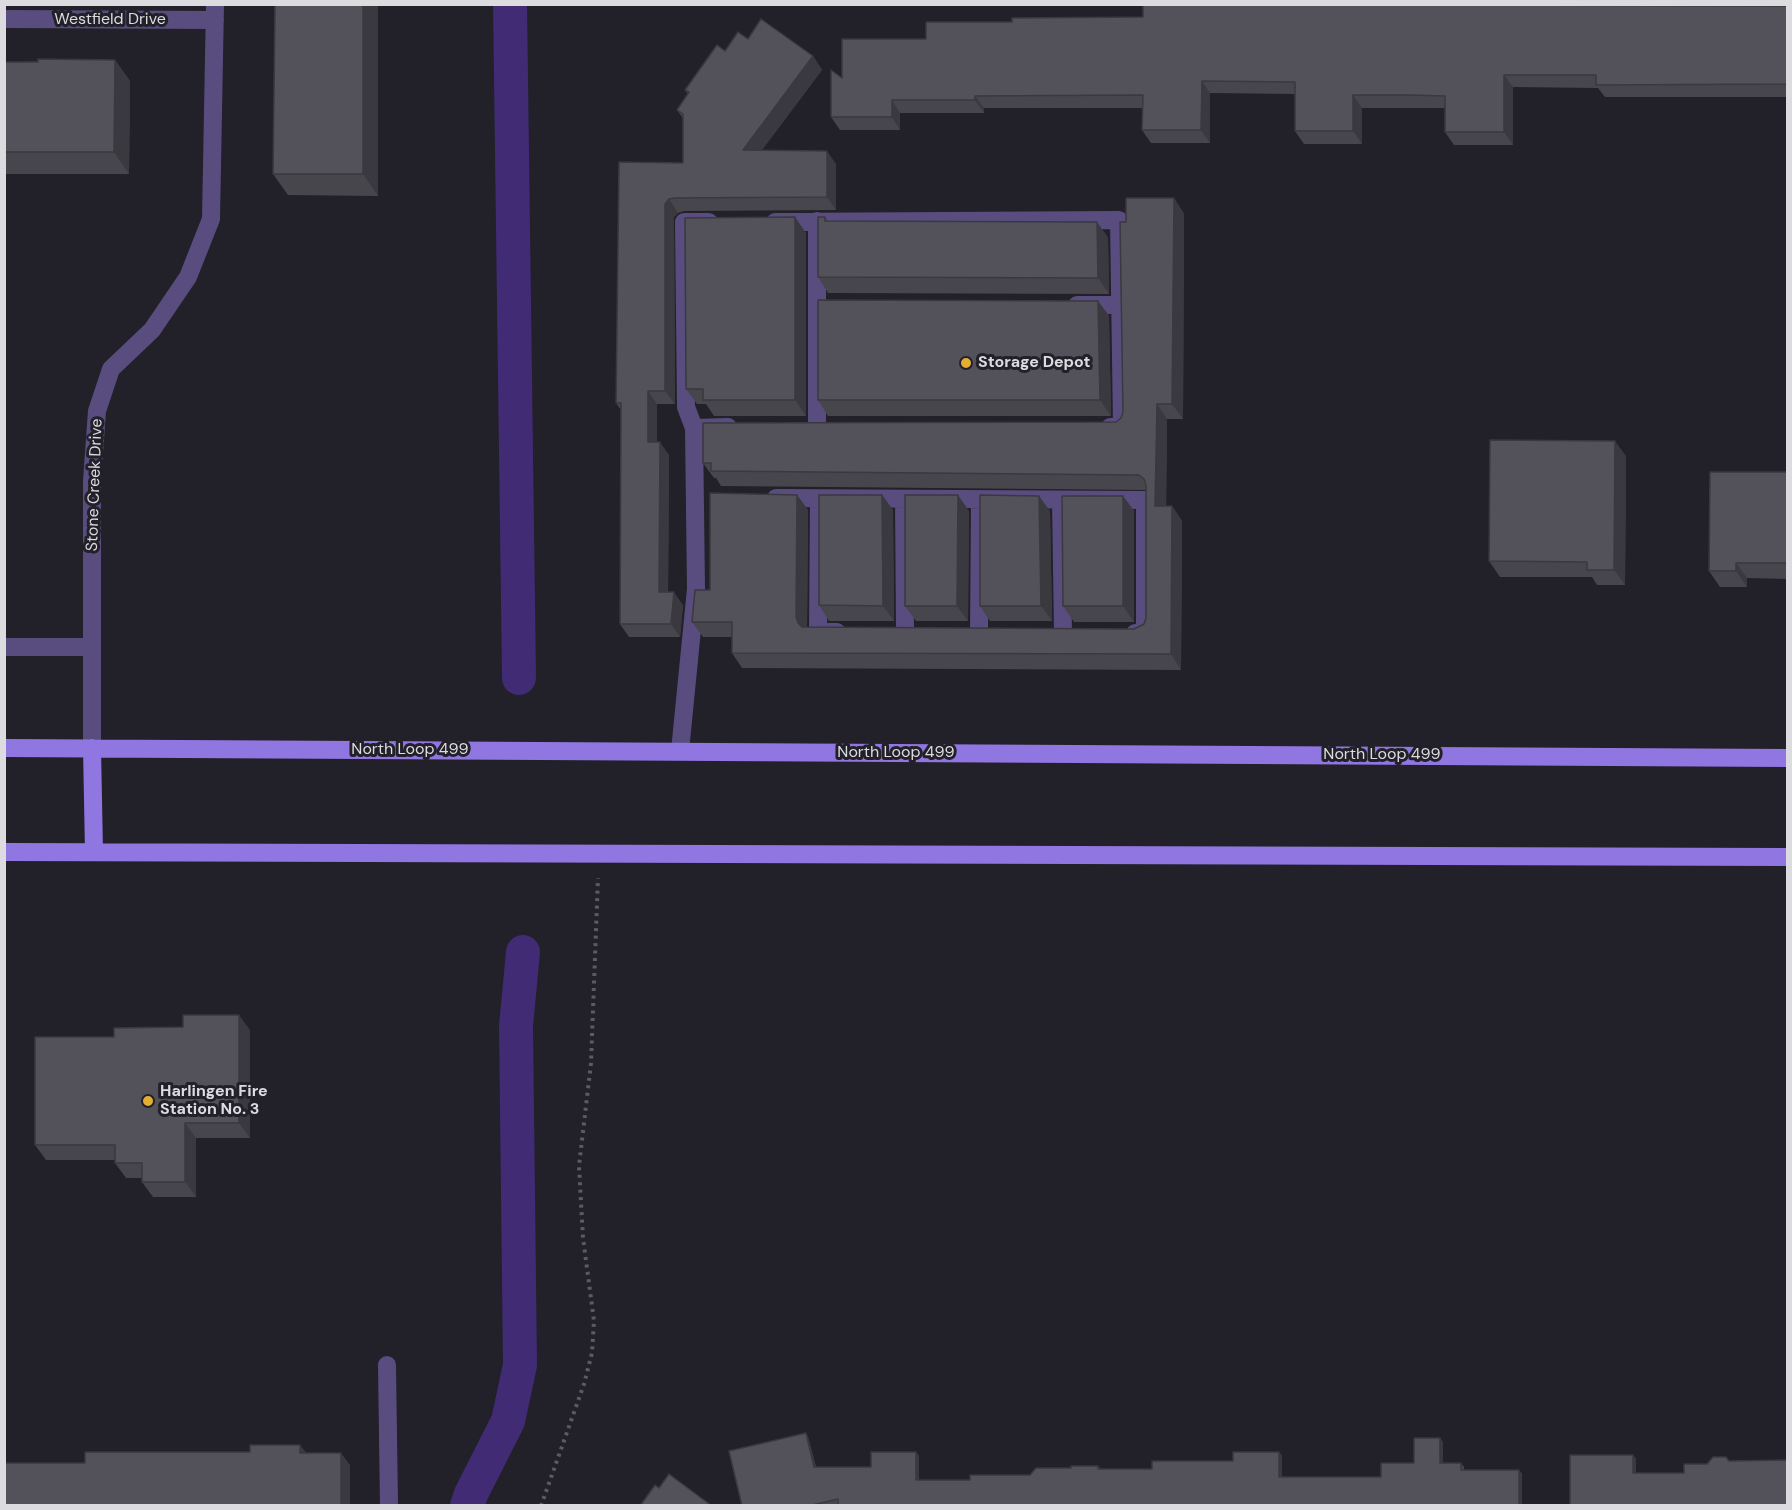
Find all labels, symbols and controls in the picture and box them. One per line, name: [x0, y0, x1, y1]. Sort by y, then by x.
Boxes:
street label: Westfield Drive: [54, 10, 166, 30]
place label: Storage Depot: [978, 353, 1090, 373]
marker: Storage Depot: [959, 356, 973, 370]
street label: Stone Creek Drive: [83, 418, 107, 552]
street label: North Loop 499: [351, 740, 469, 760]
street label: North Loop 499: [837, 743, 955, 763]
street label: North Loop 499: [1323, 745, 1441, 765]
place label: Harlingen Fire Station No. 3: [160, 1082, 268, 1120]
marker: Harlingen Fire Station No. 3: [141, 1094, 155, 1108]

